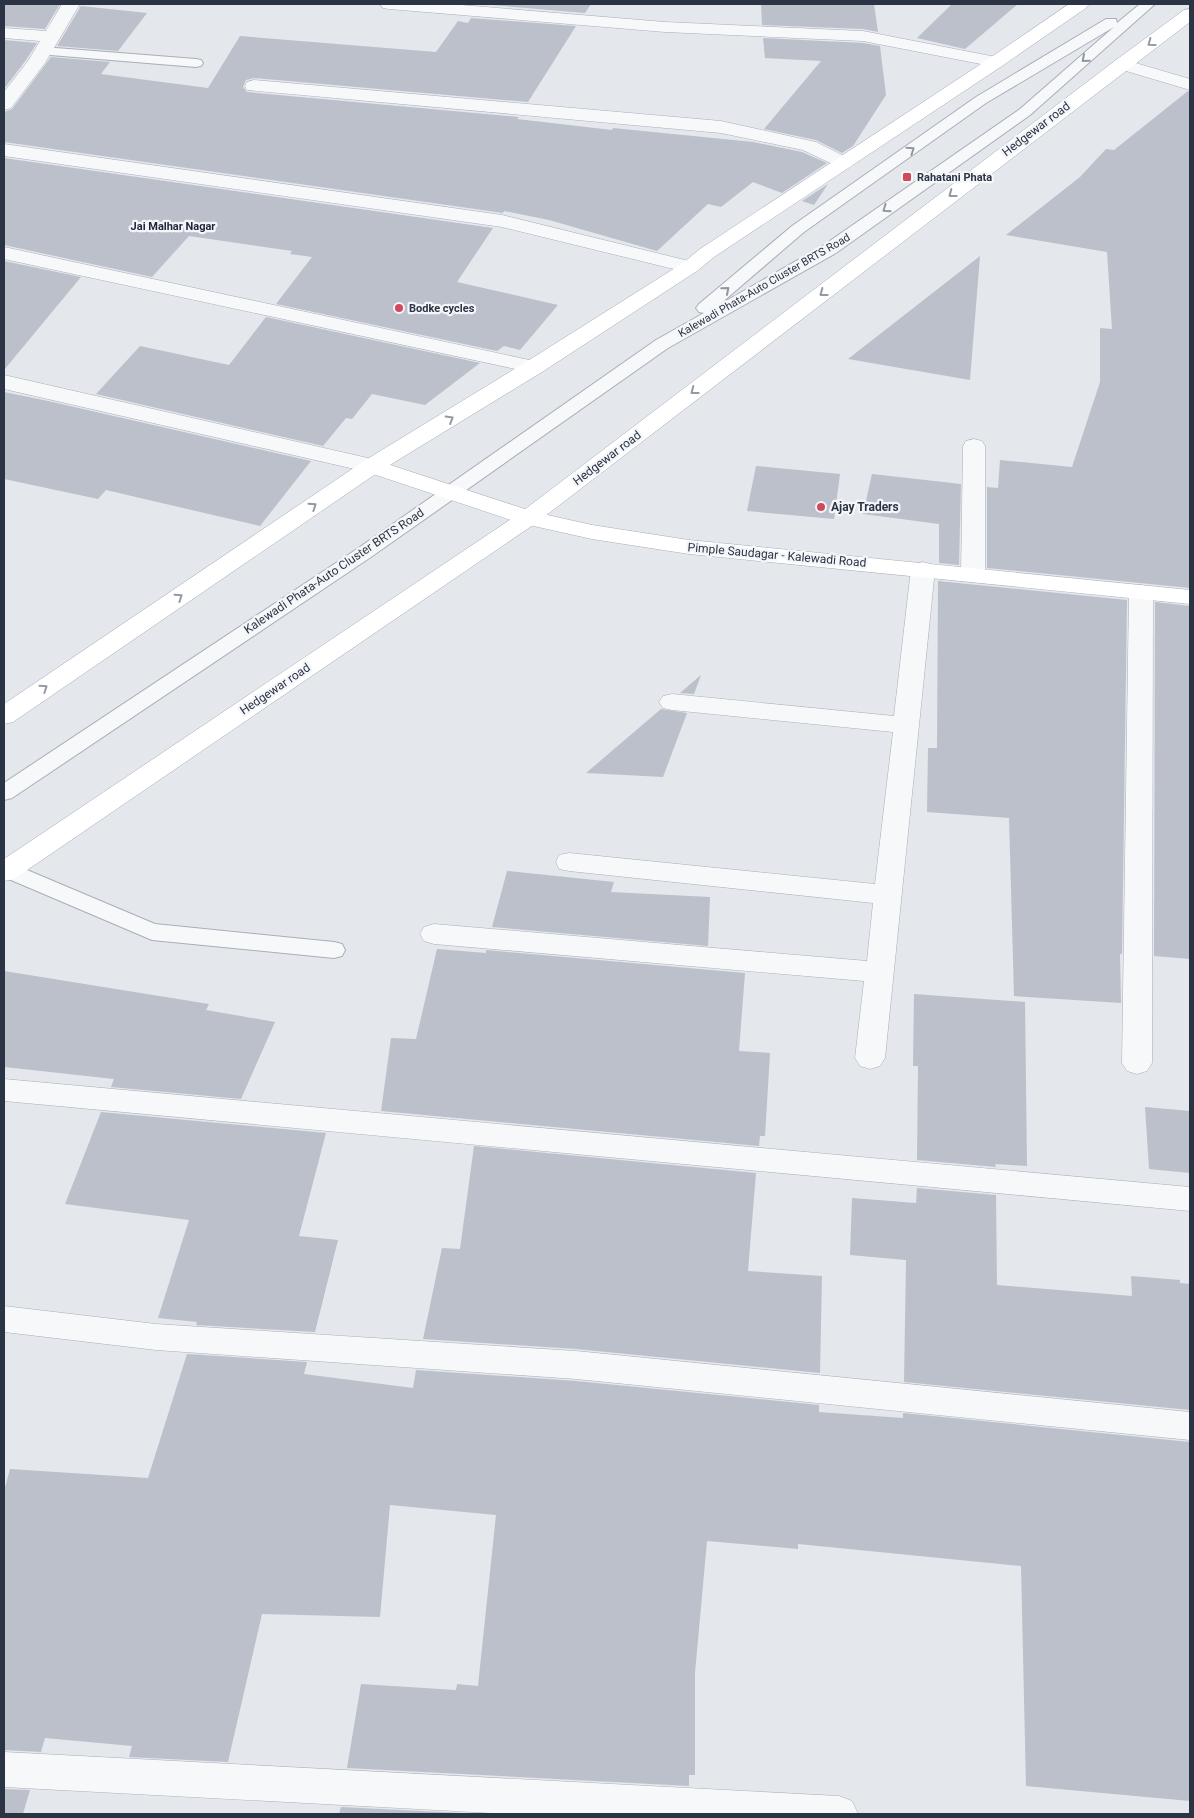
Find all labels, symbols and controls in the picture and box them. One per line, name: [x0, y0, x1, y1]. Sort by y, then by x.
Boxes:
one-way arrow: [1148, 37, 1157, 45]
one-way arrow: [1082, 53, 1091, 62]
street label: Hedgewar road: [999, 99, 1073, 159]
one-way arrow: [905, 147, 914, 156]
marker: Rahatani Phata: [901, 171, 913, 183]
place label: Rahatani Phata: [917, 171, 992, 184]
one-way arrow: [948, 188, 958, 197]
one-way arrow: [882, 203, 892, 212]
district label: Jai Malhar Nagar: [131, 220, 215, 233]
street label: Kalewadi Phata-Auto Cluster BRTS Road: [676, 231, 852, 340]
one-way arrow: [720, 287, 729, 296]
one-way arrow: [820, 287, 829, 295]
marker: Bodke cycles: [393, 302, 405, 314]
place label: Bodke cycles: [409, 302, 475, 315]
one-way arrow: [691, 386, 700, 394]
one-way arrow: [445, 415, 454, 425]
street label: Hedgewar road: [570, 428, 644, 488]
place label: Ajay Traders: [831, 500, 899, 514]
marker: Ajay Traders: [815, 501, 827, 513]
one-way arrow: [307, 503, 317, 512]
street label: Kalewadi Phata-Auto Cluster BRTS Road: [241, 505, 427, 637]
street label: Pimple Saudagar - Kalewadi Road: [687, 540, 867, 570]
one-way arrow: [173, 594, 182, 603]
street label: Hedgewar road: [237, 660, 313, 718]
one-way arrow: [39, 685, 48, 695]

